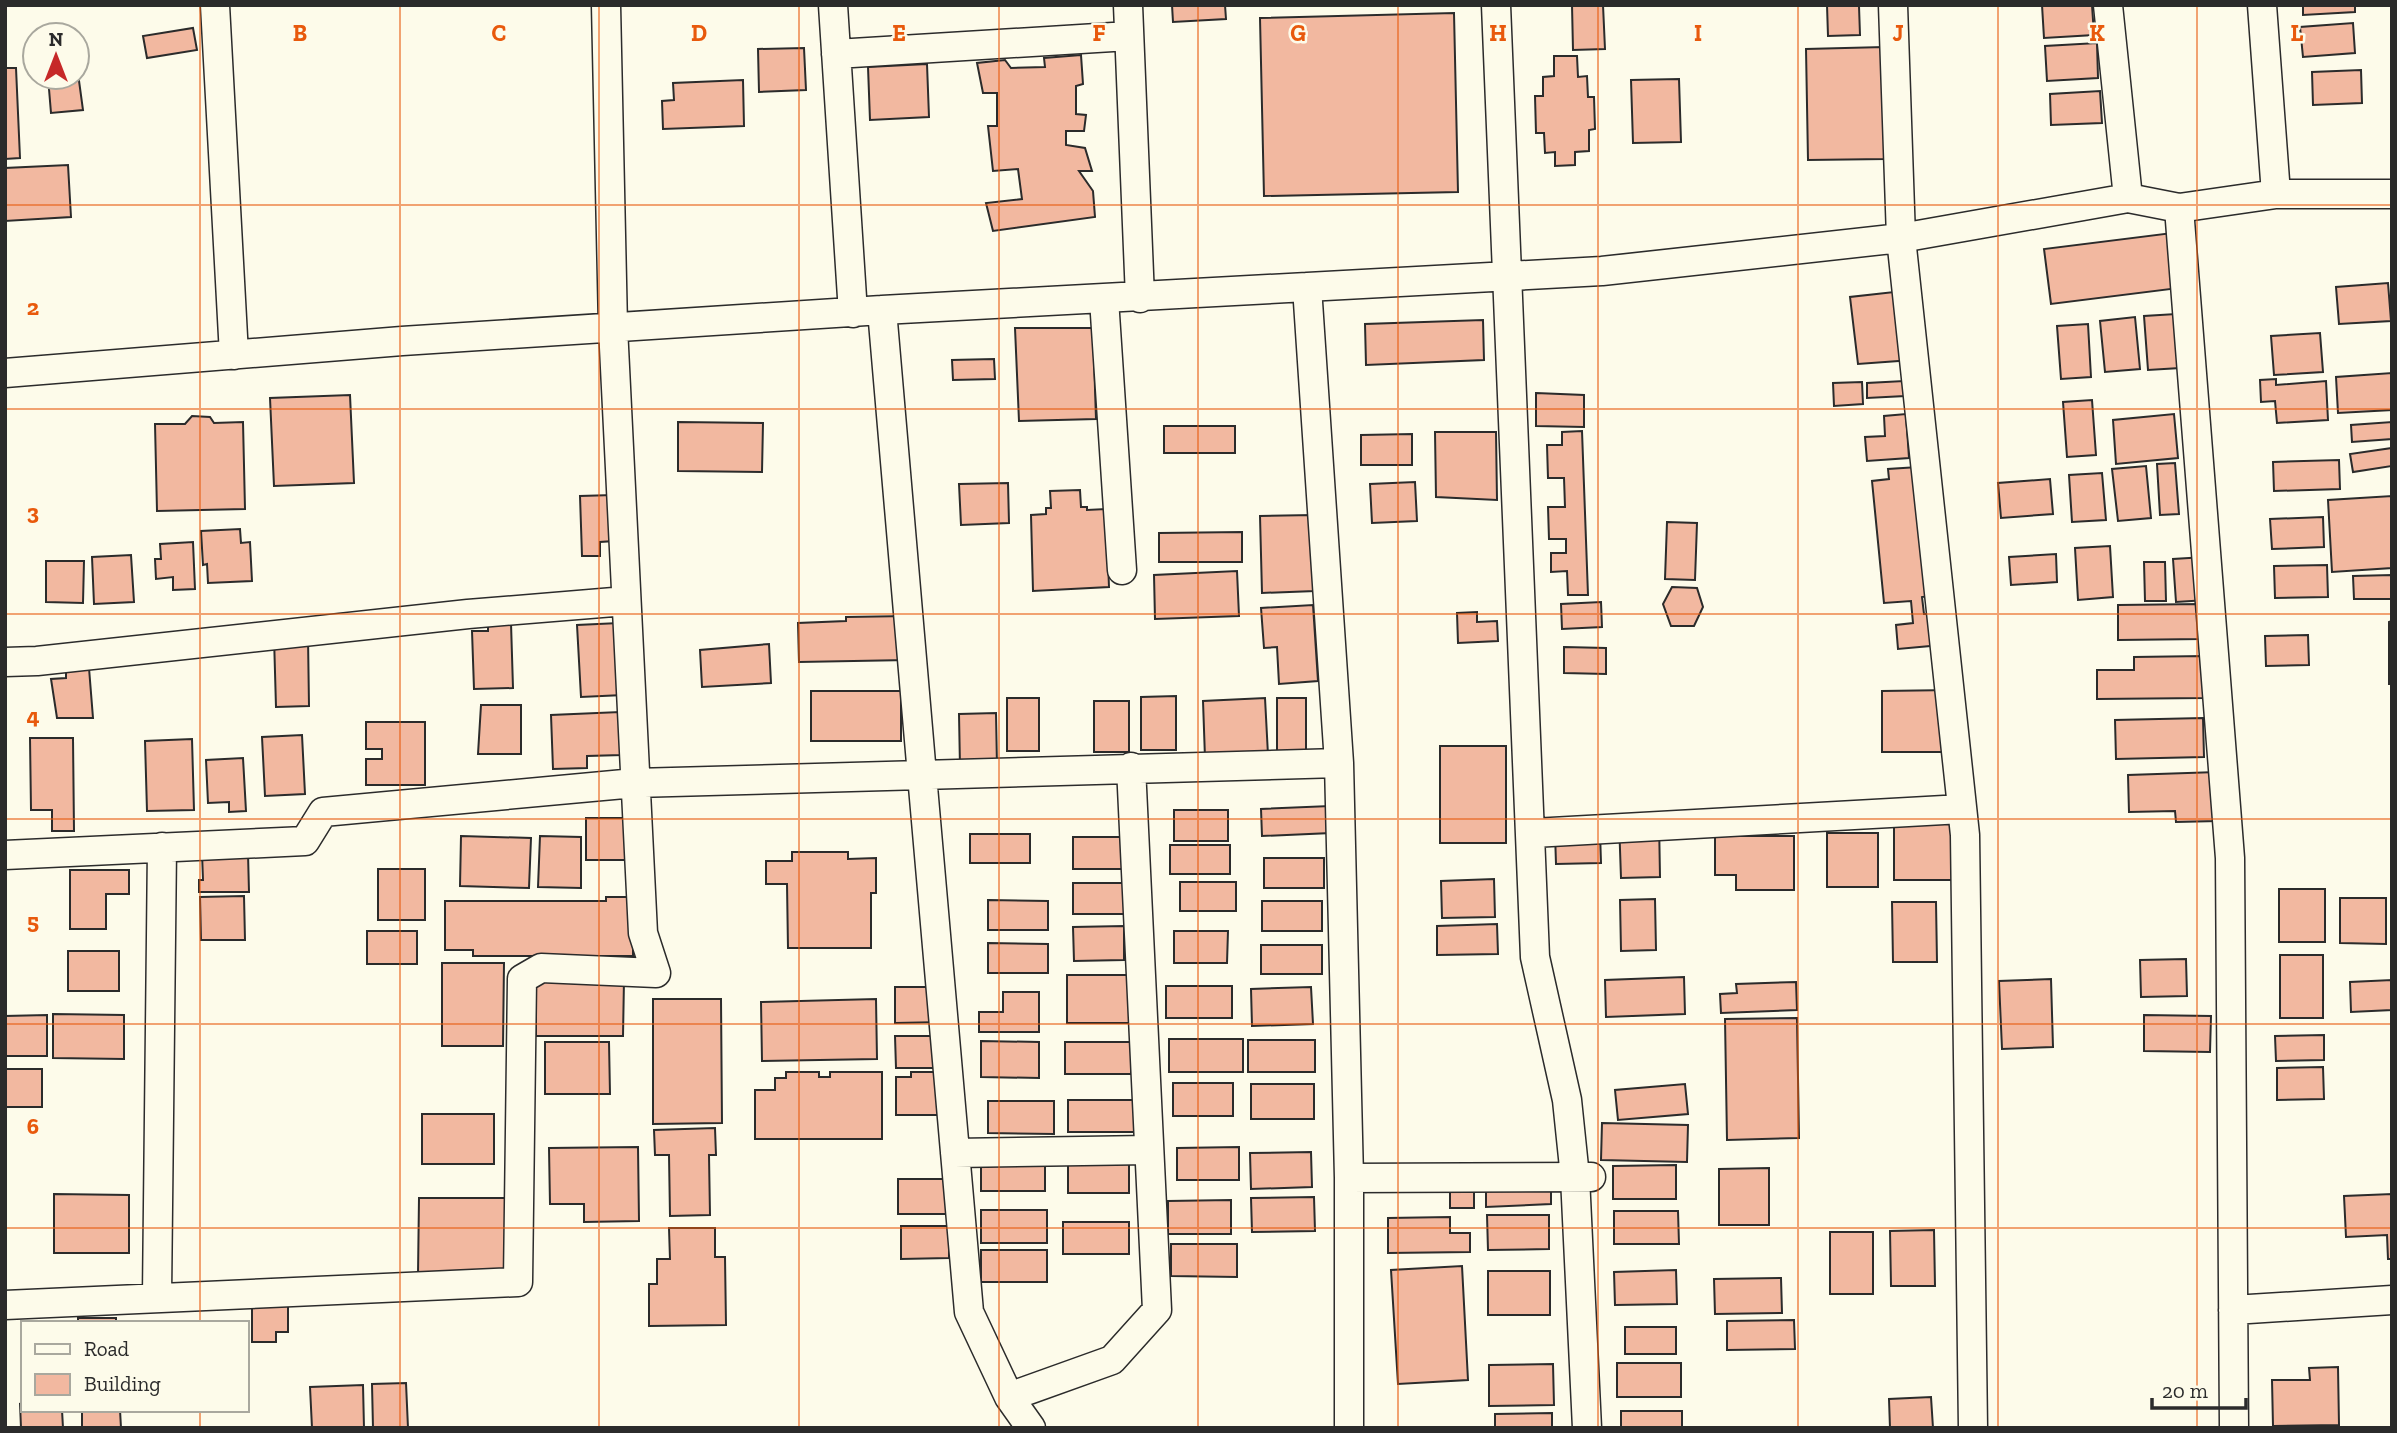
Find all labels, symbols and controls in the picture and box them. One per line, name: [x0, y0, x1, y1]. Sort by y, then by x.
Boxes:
text: B: [293, 19, 307, 47]
text: C: [492, 19, 506, 47]
text: D: [691, 19, 707, 47]
text: E: [892, 19, 906, 47]
text: F: [1092, 19, 1106, 47]
text: G: [1290, 19, 1306, 47]
text: H: [1489, 19, 1507, 47]
text: I: [1694, 19, 1702, 47]
text: J: [1892, 19, 1904, 47]
text: K: [2089, 19, 2105, 47]
text: L: [2291, 19, 2304, 47]
north arrow: [21, 21, 91, 91]
text: N: [49, 28, 63, 51]
text: 2: [27, 293, 39, 321]
text: 3: [27, 498, 39, 526]
text: 4: [26, 702, 40, 730]
text: 5: [27, 907, 39, 935]
text: 6: [27, 1112, 39, 1140]
legend: [21, 1321, 248, 1412]
text: Road: [84, 1336, 130, 1361]
scale bar: [2152, 1366, 2246, 1410]
text: Building: [84, 1371, 161, 1396]
text: 20 m: [2162, 1378, 2208, 1403]

